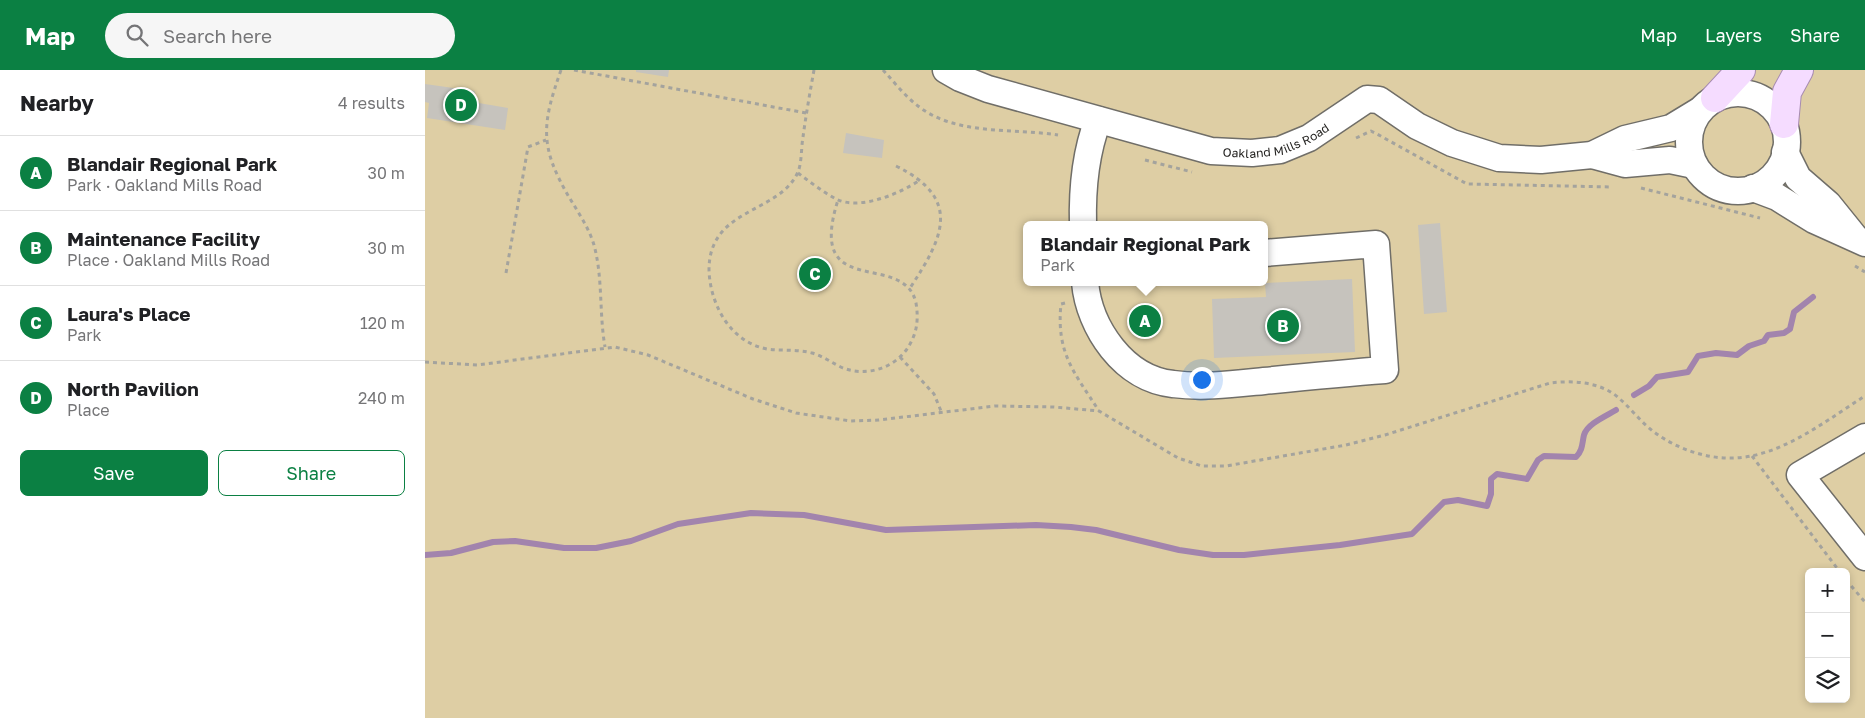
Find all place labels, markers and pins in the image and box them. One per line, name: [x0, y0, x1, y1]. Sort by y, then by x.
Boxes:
pin: D: [445, 86, 477, 124]
pin: C: [799, 255, 831, 293]
pin: A: [1129, 302, 1161, 340]
pin: B: [1267, 307, 1299, 345]

